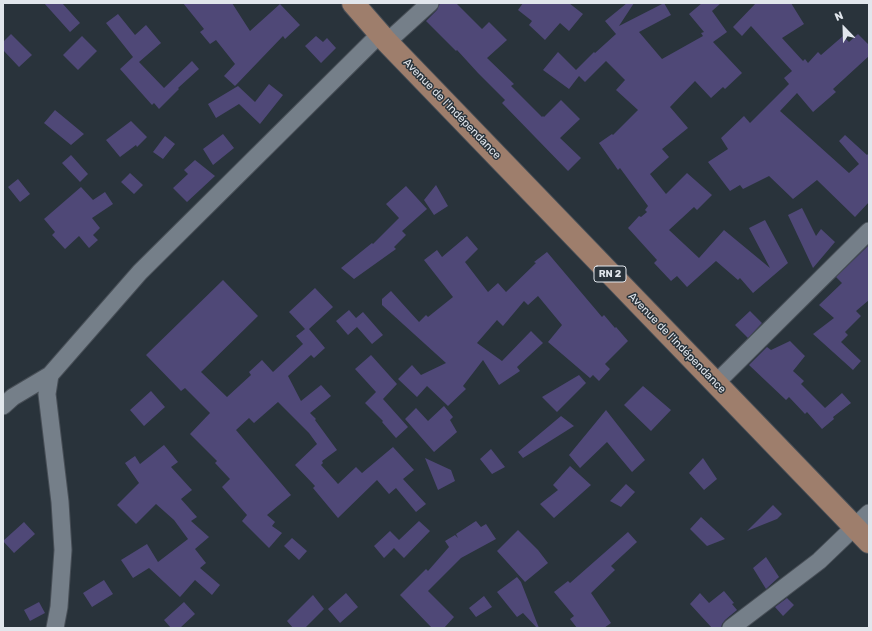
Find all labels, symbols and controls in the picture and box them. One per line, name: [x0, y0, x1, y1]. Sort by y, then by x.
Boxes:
north arrow: [824, 8, 864, 48]
text: N: [833, 9, 845, 24]
street label: Avenue de l'Indépendance: [400, 56, 504, 162]
road number: RN 2: [594, 266, 626, 282]
street label: Avenue de l'Indépendance: [625, 290, 729, 396]

